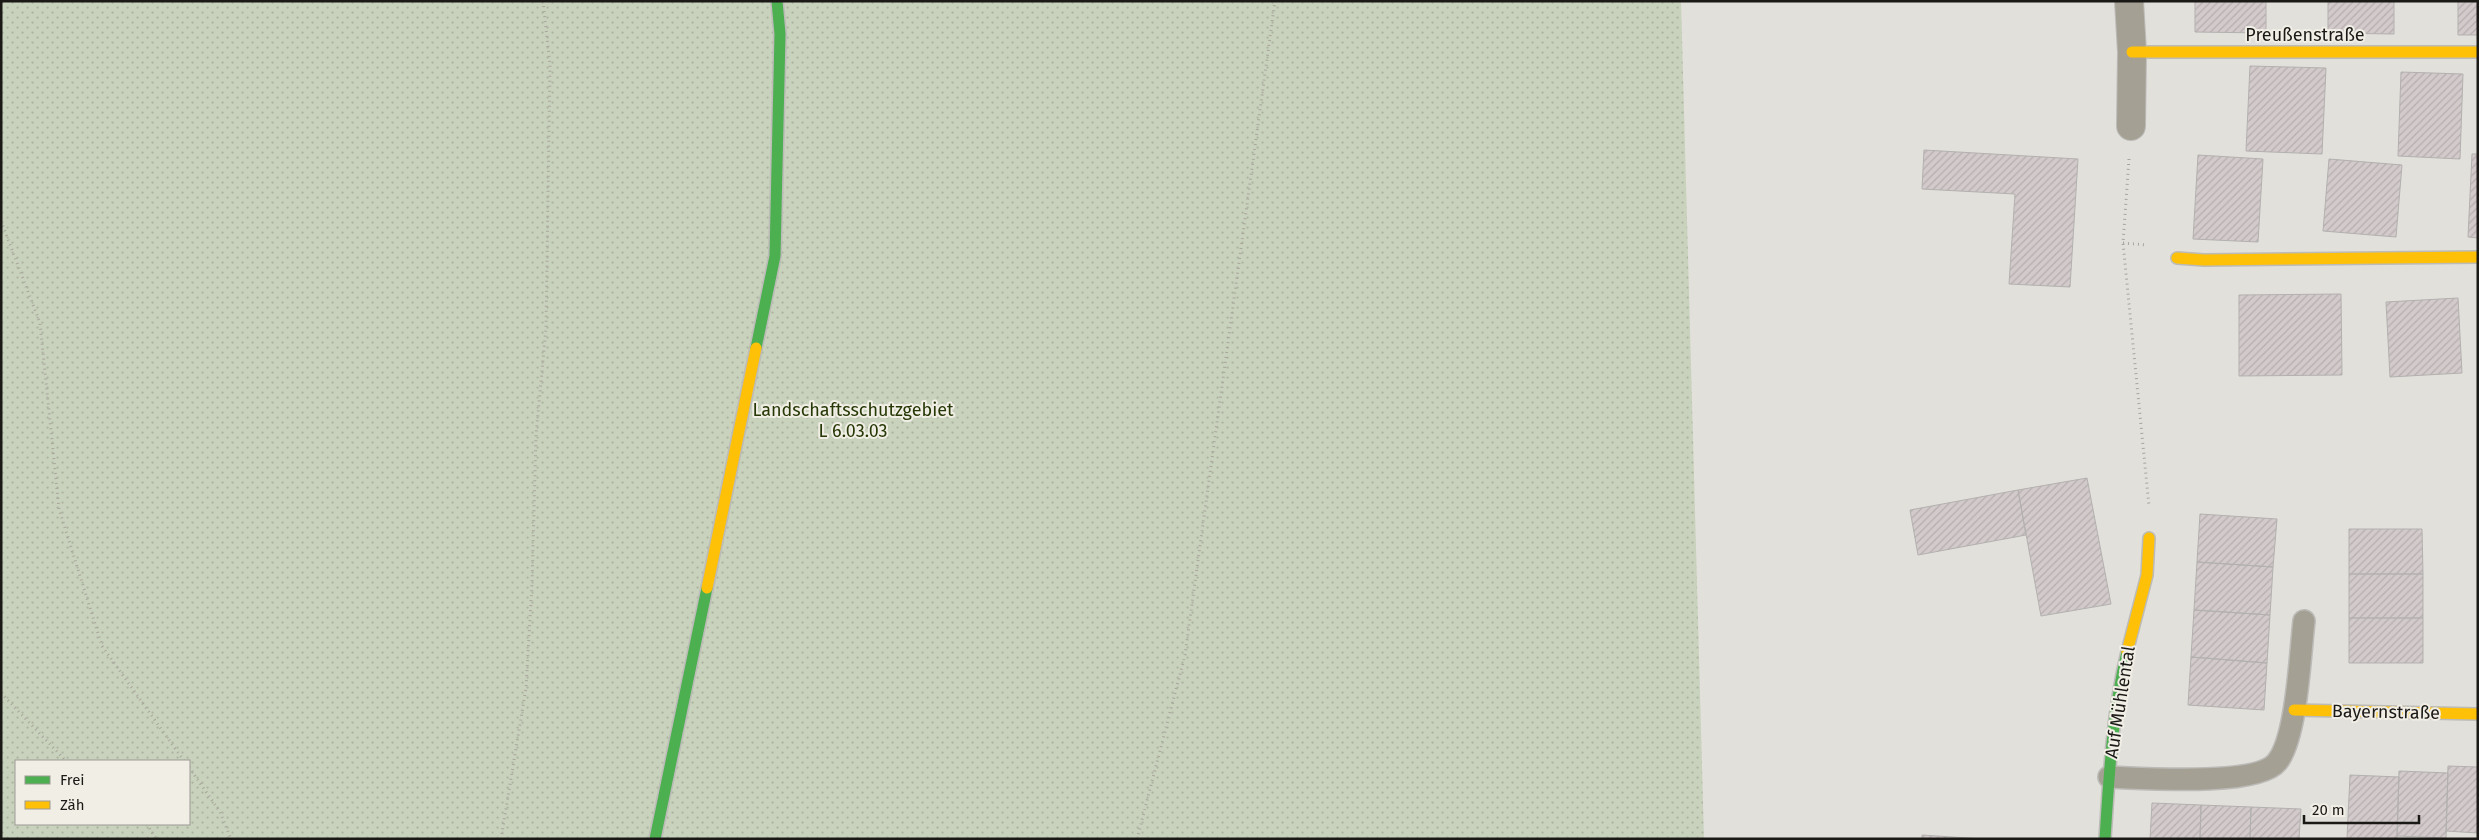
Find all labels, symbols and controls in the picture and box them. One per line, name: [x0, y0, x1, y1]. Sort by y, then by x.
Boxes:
street label: Preußenstraße: [2245, 24, 2365, 46]
park label: Landschaftsschutzgebiet L 6.03.03: [752, 399, 954, 442]
street label: Auf Mühlental: [2100, 644, 2140, 760]
street label: Bayernstraße: [2332, 700, 2440, 724]
legend: [15, 760, 190, 825]
text: Frei: [60, 771, 85, 789]
scale bar: [2304, 792, 2419, 824]
text: Zäh: [60, 796, 85, 814]
text: 20 m: [2312, 801, 2345, 819]

